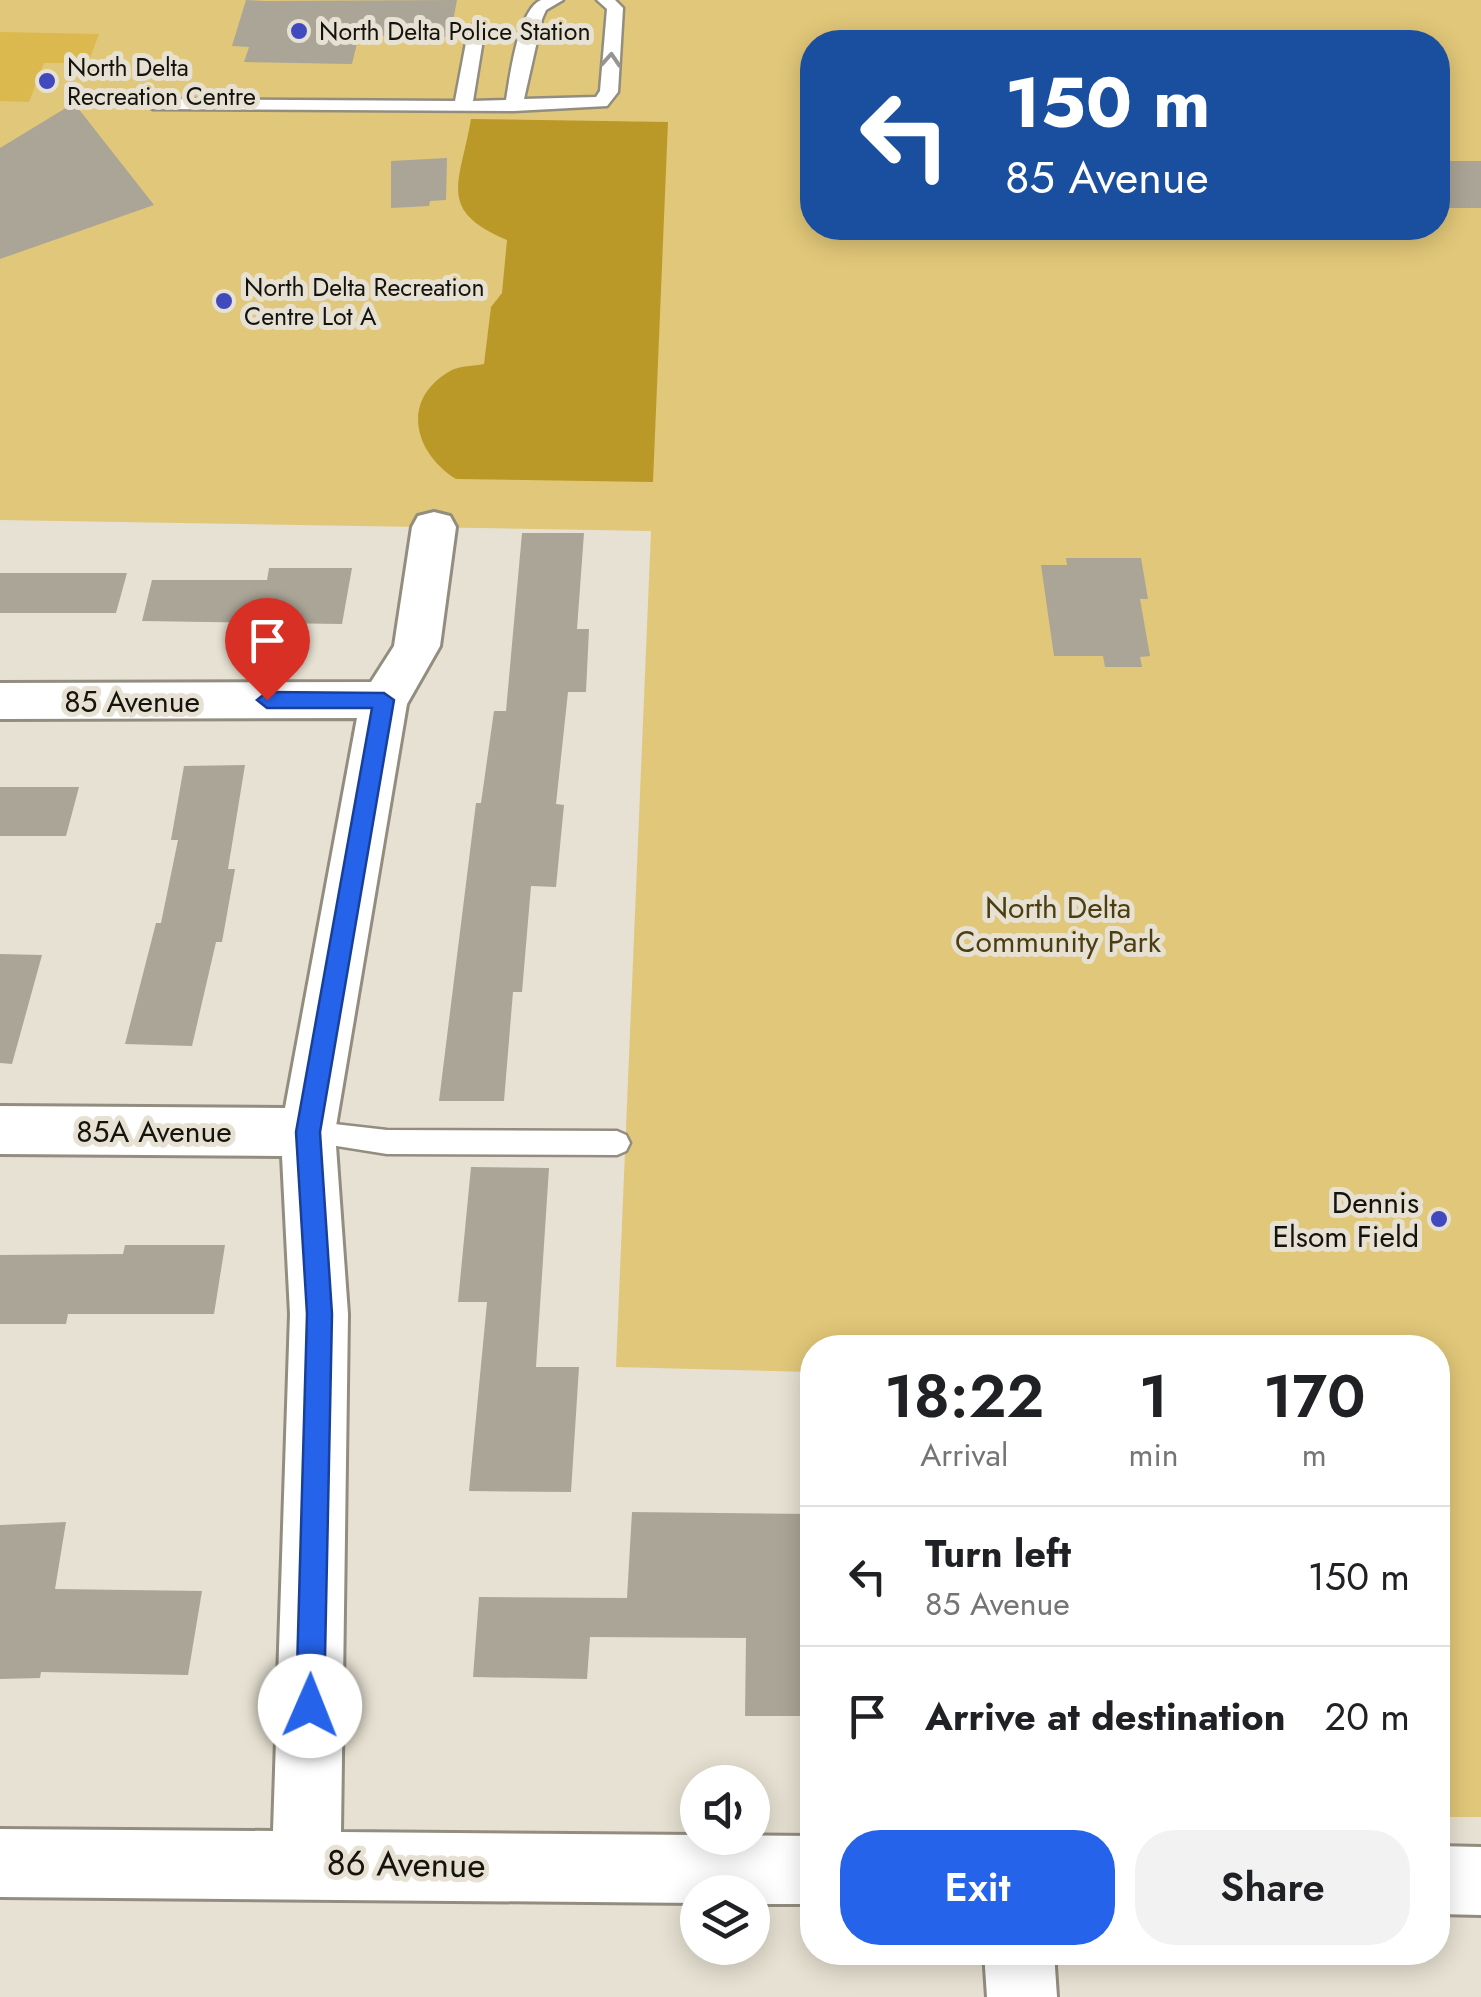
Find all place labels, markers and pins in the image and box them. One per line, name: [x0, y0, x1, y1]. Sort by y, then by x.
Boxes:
place label: North Delta Police Station: [319, 13, 591, 49]
marker: North Delta Police Station: [288, 20, 310, 42]
place label: North Delta Recreation Centre: [67, 49, 256, 114]
marker: North Delta Recreation Centre: [36, 70, 58, 92]
place label: North Delta Recreation Centre Lot A: [244, 269, 485, 334]
marker: North Delta Recreation Centre Lot A: [213, 290, 235, 312]
pin: [225, 598, 310, 701]
place label: Dennis Elsom Field: [1272, 1181, 1419, 1258]
marker: Dennis Elsom Field: [1428, 1208, 1450, 1230]

